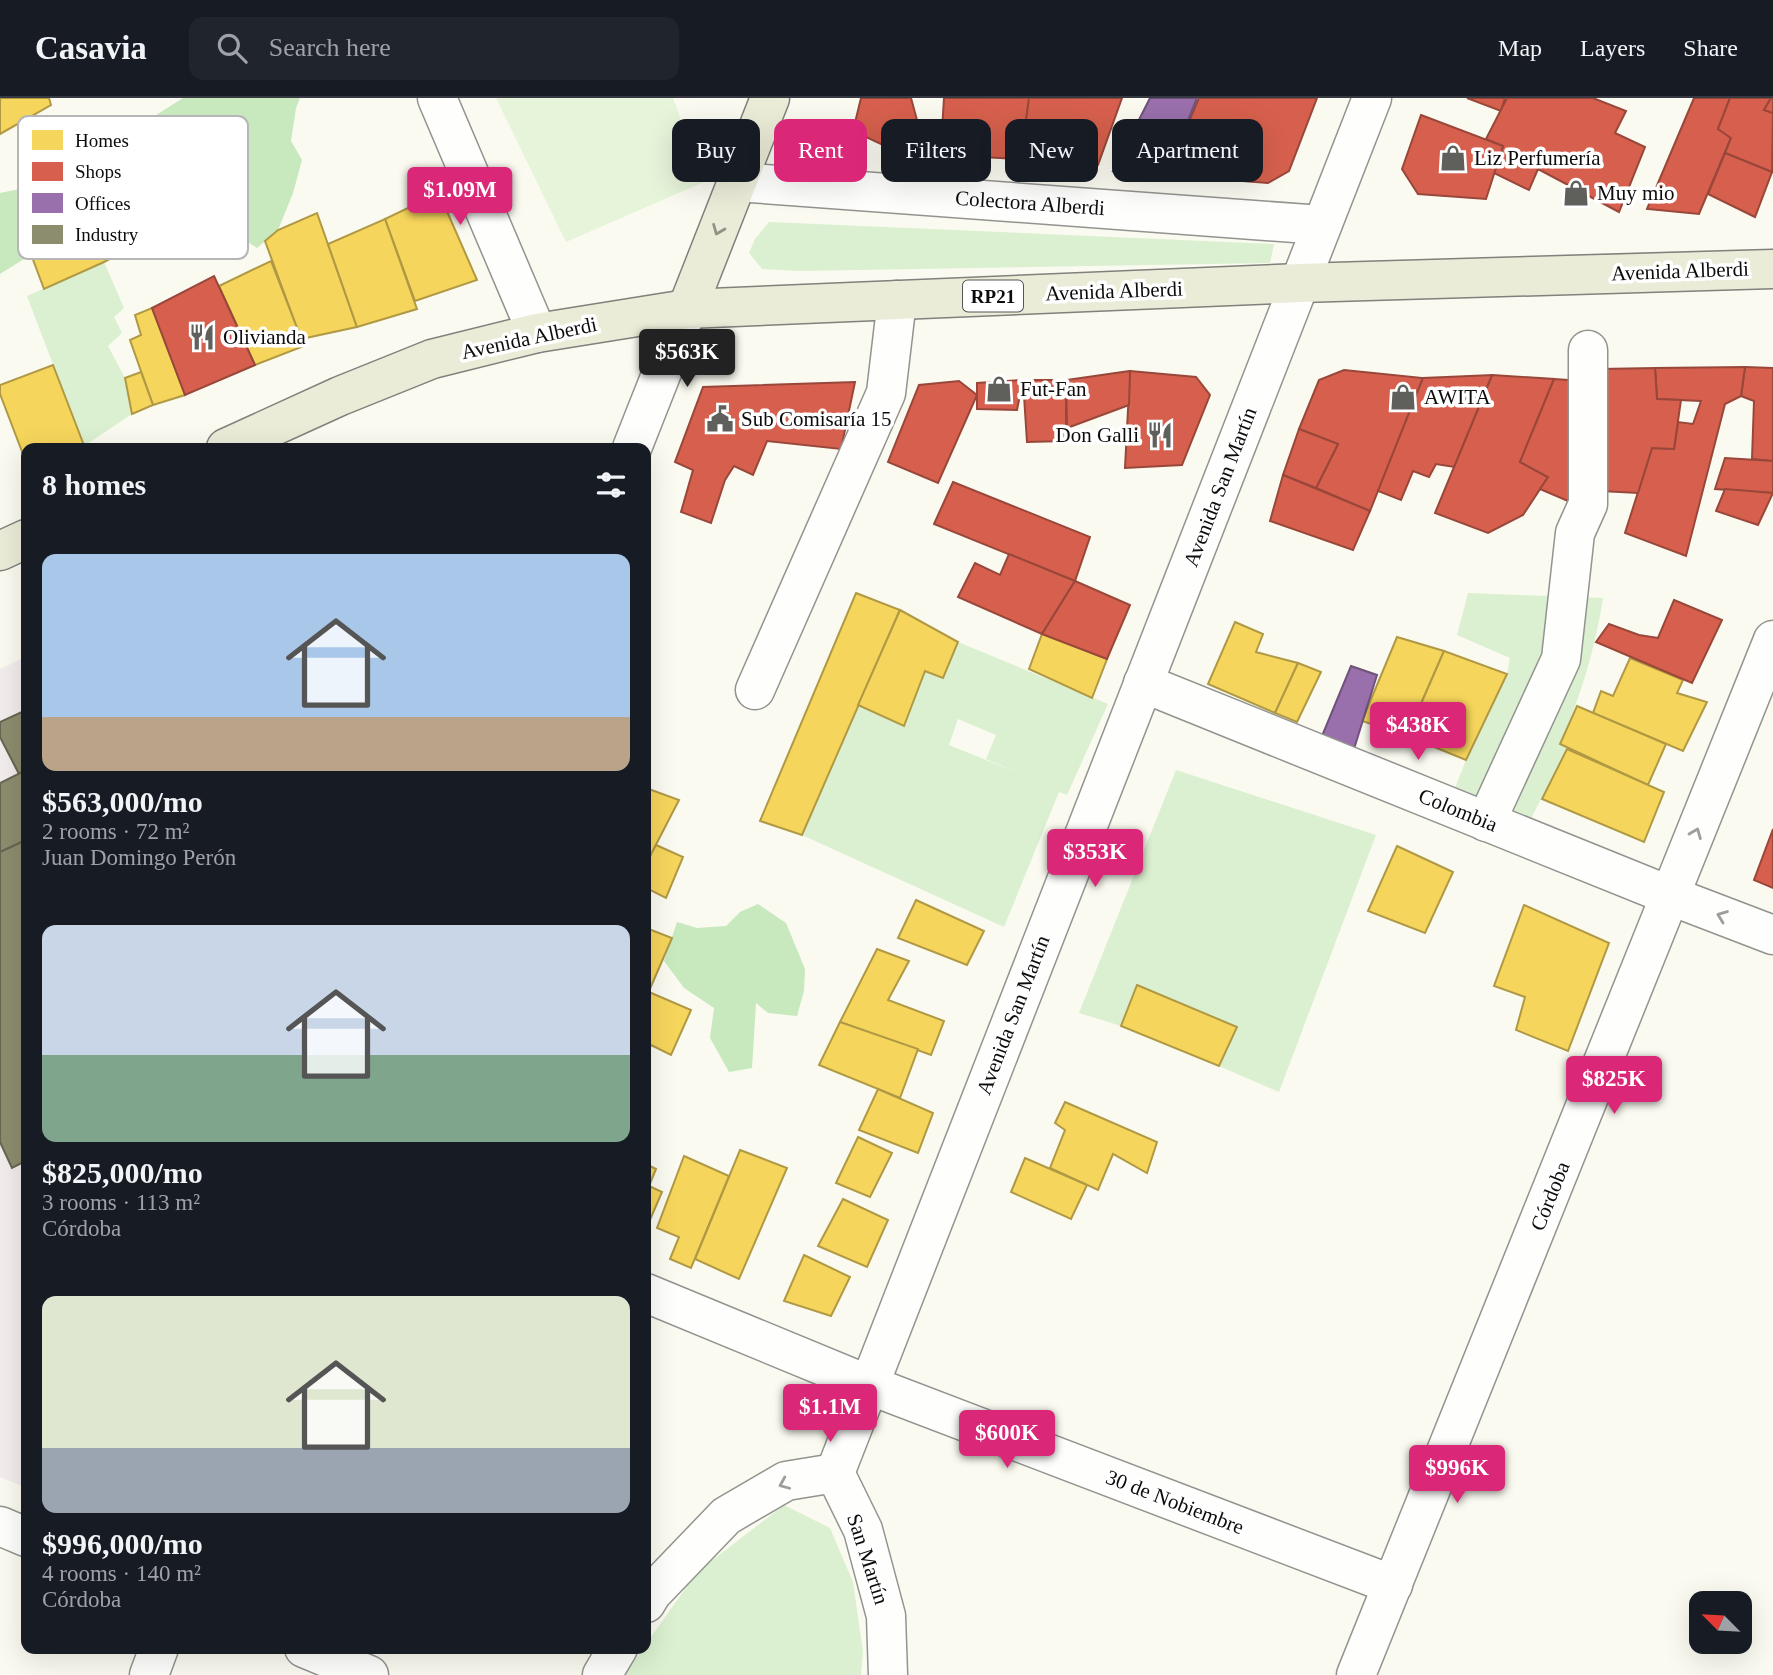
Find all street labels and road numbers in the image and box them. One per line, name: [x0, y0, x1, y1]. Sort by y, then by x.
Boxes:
street label: Colectora Alberdi: [954, 186, 1106, 220]
street label: Avenida Alberdi: [1611, 257, 1749, 285]
street label: Avenida Alberdi: [1045, 277, 1183, 305]
road number: RP21: [963, 280, 1023, 312]
street label: Avenida Alberdi: [459, 312, 599, 364]
street label: Avenida San Martín: [1179, 403, 1262, 570]
street label: Colombia: [1415, 783, 1502, 837]
street label: Avenida San Martín: [972, 931, 1055, 1098]
street label: Córdoba: [1525, 1157, 1575, 1234]
street label: 30 de Nobiembre: [1103, 1465, 1247, 1539]
street label: San Martín: [842, 1511, 894, 1608]

